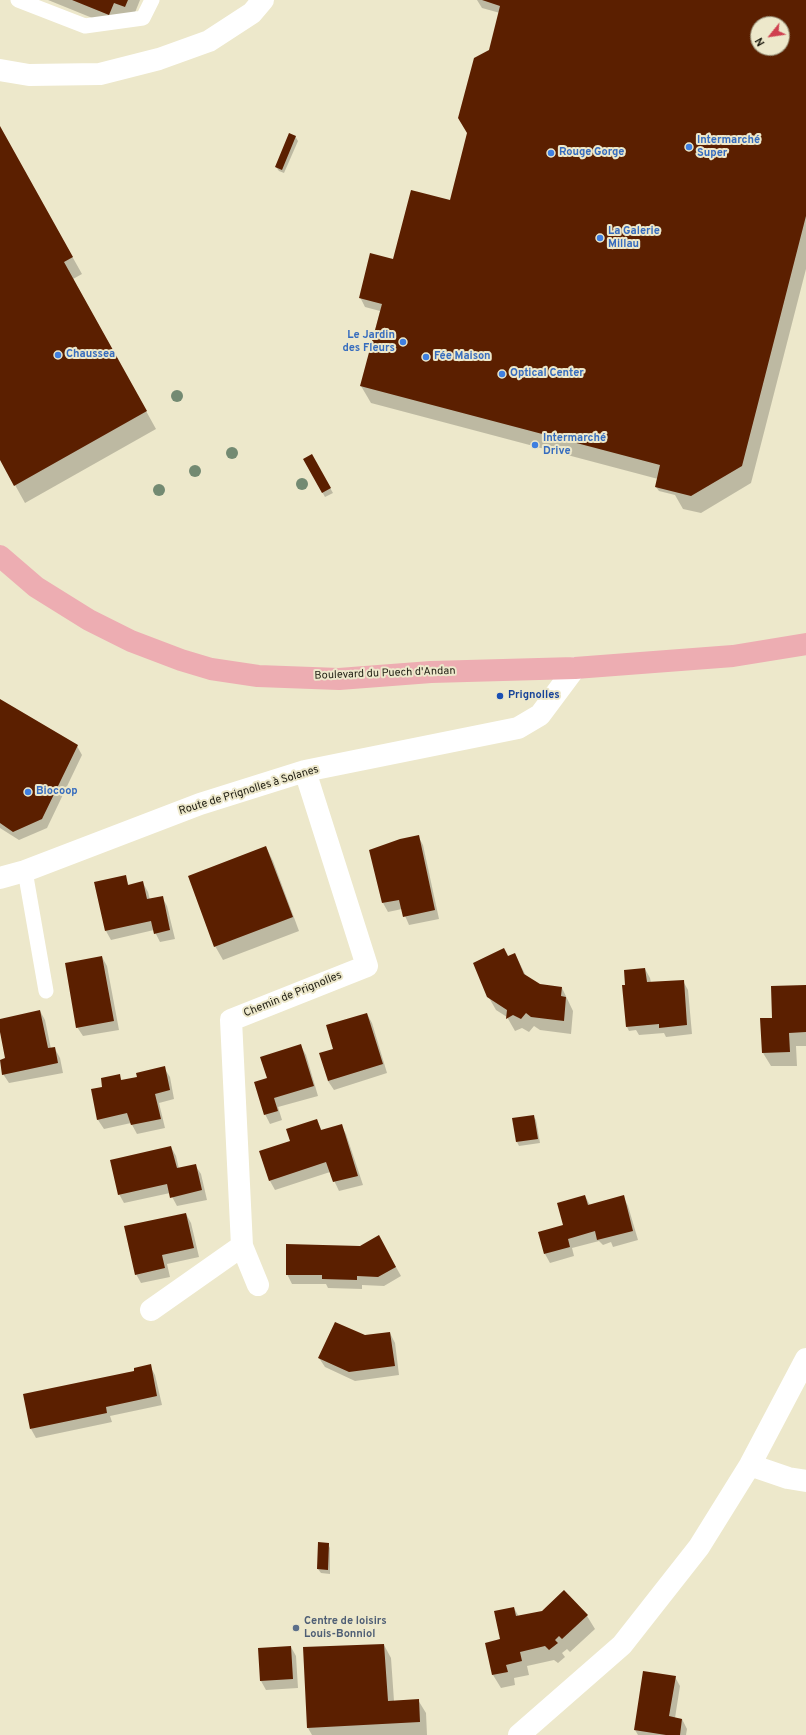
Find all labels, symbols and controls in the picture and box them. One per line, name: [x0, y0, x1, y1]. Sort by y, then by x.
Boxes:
north arrow: [750, 16, 790, 56]
text: N: [752, 35, 769, 48]
place label: Intermarché Super: [697, 134, 760, 160]
marker: Intermarché Super: [684, 142, 694, 152]
place label: Rouge Gorge: [559, 146, 624, 160]
marker: Rouge Gorge: [546, 148, 556, 158]
place label: La Galerie Millau: [608, 225, 660, 251]
marker: La Galerie Millau: [595, 233, 605, 243]
place label: Le Jardin des Fleurs: [342, 329, 395, 355]
marker: Le Jardin des Fleurs: [398, 337, 408, 347]
place label: Chaussea: [66, 348, 115, 362]
marker: Chaussea: [53, 350, 63, 360]
place label: Fée Maison: [434, 350, 491, 364]
marker: Fée Maison: [421, 352, 431, 362]
place label: Optical Center: [510, 367, 584, 381]
marker: Optical Center: [497, 369, 507, 379]
place label: Intermarché Drive: [543, 432, 606, 458]
marker: Intermarché Drive: [530, 440, 540, 450]
street label: Boulevard du Puech d'Andan: [314, 665, 456, 683]
place label: Prignolles: [508, 689, 560, 703]
marker: Prignolles: [495, 691, 505, 701]
street label: Route de Prignolles à Solanes: [177, 763, 321, 819]
place label: Biocoop: [36, 785, 78, 799]
marker: Biocoop: [23, 787, 33, 797]
street label: Chemin de Prignolles: [242, 969, 344, 1021]
place label: Centre de loisirs Louis-Bonniol: [304, 1615, 387, 1641]
marker: Centre de loisirs Louis-Bonniol: [291, 1623, 301, 1633]

